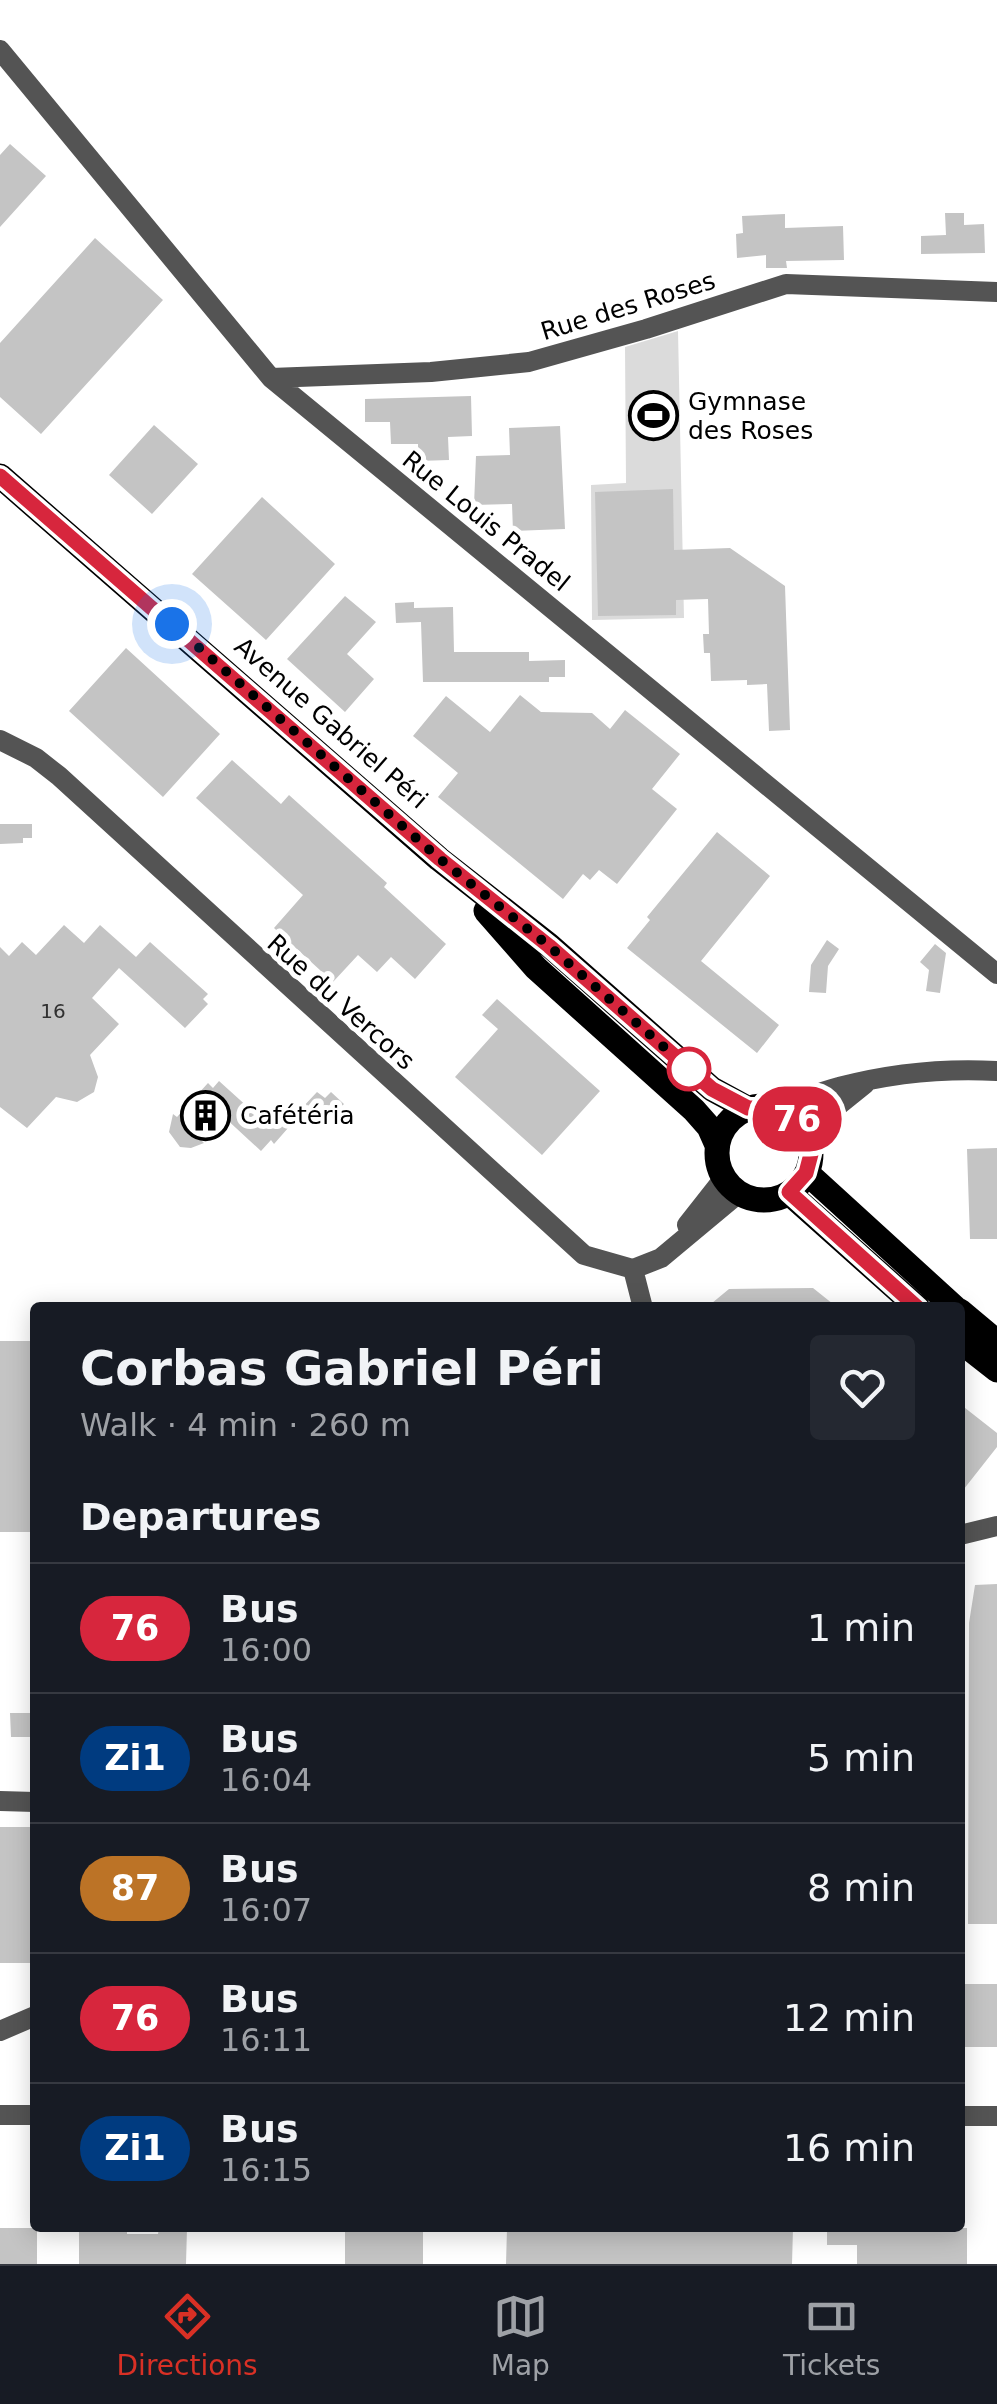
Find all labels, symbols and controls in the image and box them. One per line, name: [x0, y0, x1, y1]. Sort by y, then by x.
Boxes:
street label: Rue des Roses: [537, 266, 719, 346]
place label: Gymnase des Roses: [688, 387, 813, 445]
sports icon: Gymnase des Roses: [627, 389, 679, 441]
street label: Rue Louis Pradel: [397, 445, 575, 597]
your location: [147, 599, 197, 649]
street label: Avenue Gabriel Péri: [229, 631, 433, 815]
street label: Rue du Vercors: [262, 928, 420, 1076]
house number: 16: [40, 999, 66, 1023]
unlabelled marker: [668, 1048, 710, 1090]
line badge: 76: [752, 1086, 842, 1152]
building icon: Cafétéria: [179, 1089, 231, 1141]
text: 76: [773, 1099, 821, 1139]
place label: Cafétéria: [240, 1101, 355, 1130]
button: heart: [810, 1335, 915, 1440]
text: Corbas Gabriel Péri: [80, 1340, 604, 1396]
text: Walk · 4 min · 260 m: [80, 1406, 411, 1444]
text: Departures: [80, 1495, 321, 1539]
text: Bus: [220, 1587, 299, 1631]
text: 1 min: [807, 1606, 915, 1650]
text: 76: [111, 1608, 159, 1648]
text: 16:00: [220, 1631, 312, 1669]
text: Bus: [220, 1717, 299, 1761]
text: 5 min: [807, 1736, 915, 1780]
text: Zi1: [104, 1738, 166, 1778]
text: 16:04: [220, 1761, 312, 1799]
text: Bus: [220, 1847, 299, 1891]
text: 8 min: [807, 1866, 915, 1910]
text: 87: [111, 1868, 159, 1908]
text: 16:07: [220, 1891, 312, 1929]
text: Bus: [220, 1977, 299, 2021]
text: 12 min: [783, 1996, 915, 2040]
text: 76: [111, 1998, 159, 2038]
text: 16:11: [220, 2021, 312, 2059]
text: Bus: [220, 2107, 299, 2151]
text: 16 min: [783, 2126, 915, 2170]
text: Zi1: [104, 2128, 166, 2168]
text: 16:15: [220, 2151, 312, 2189]
tab: Directions: [117, 2289, 258, 2382]
tab: Map: [491, 2289, 550, 2382]
tab: Tickets: [783, 2289, 880, 2382]

